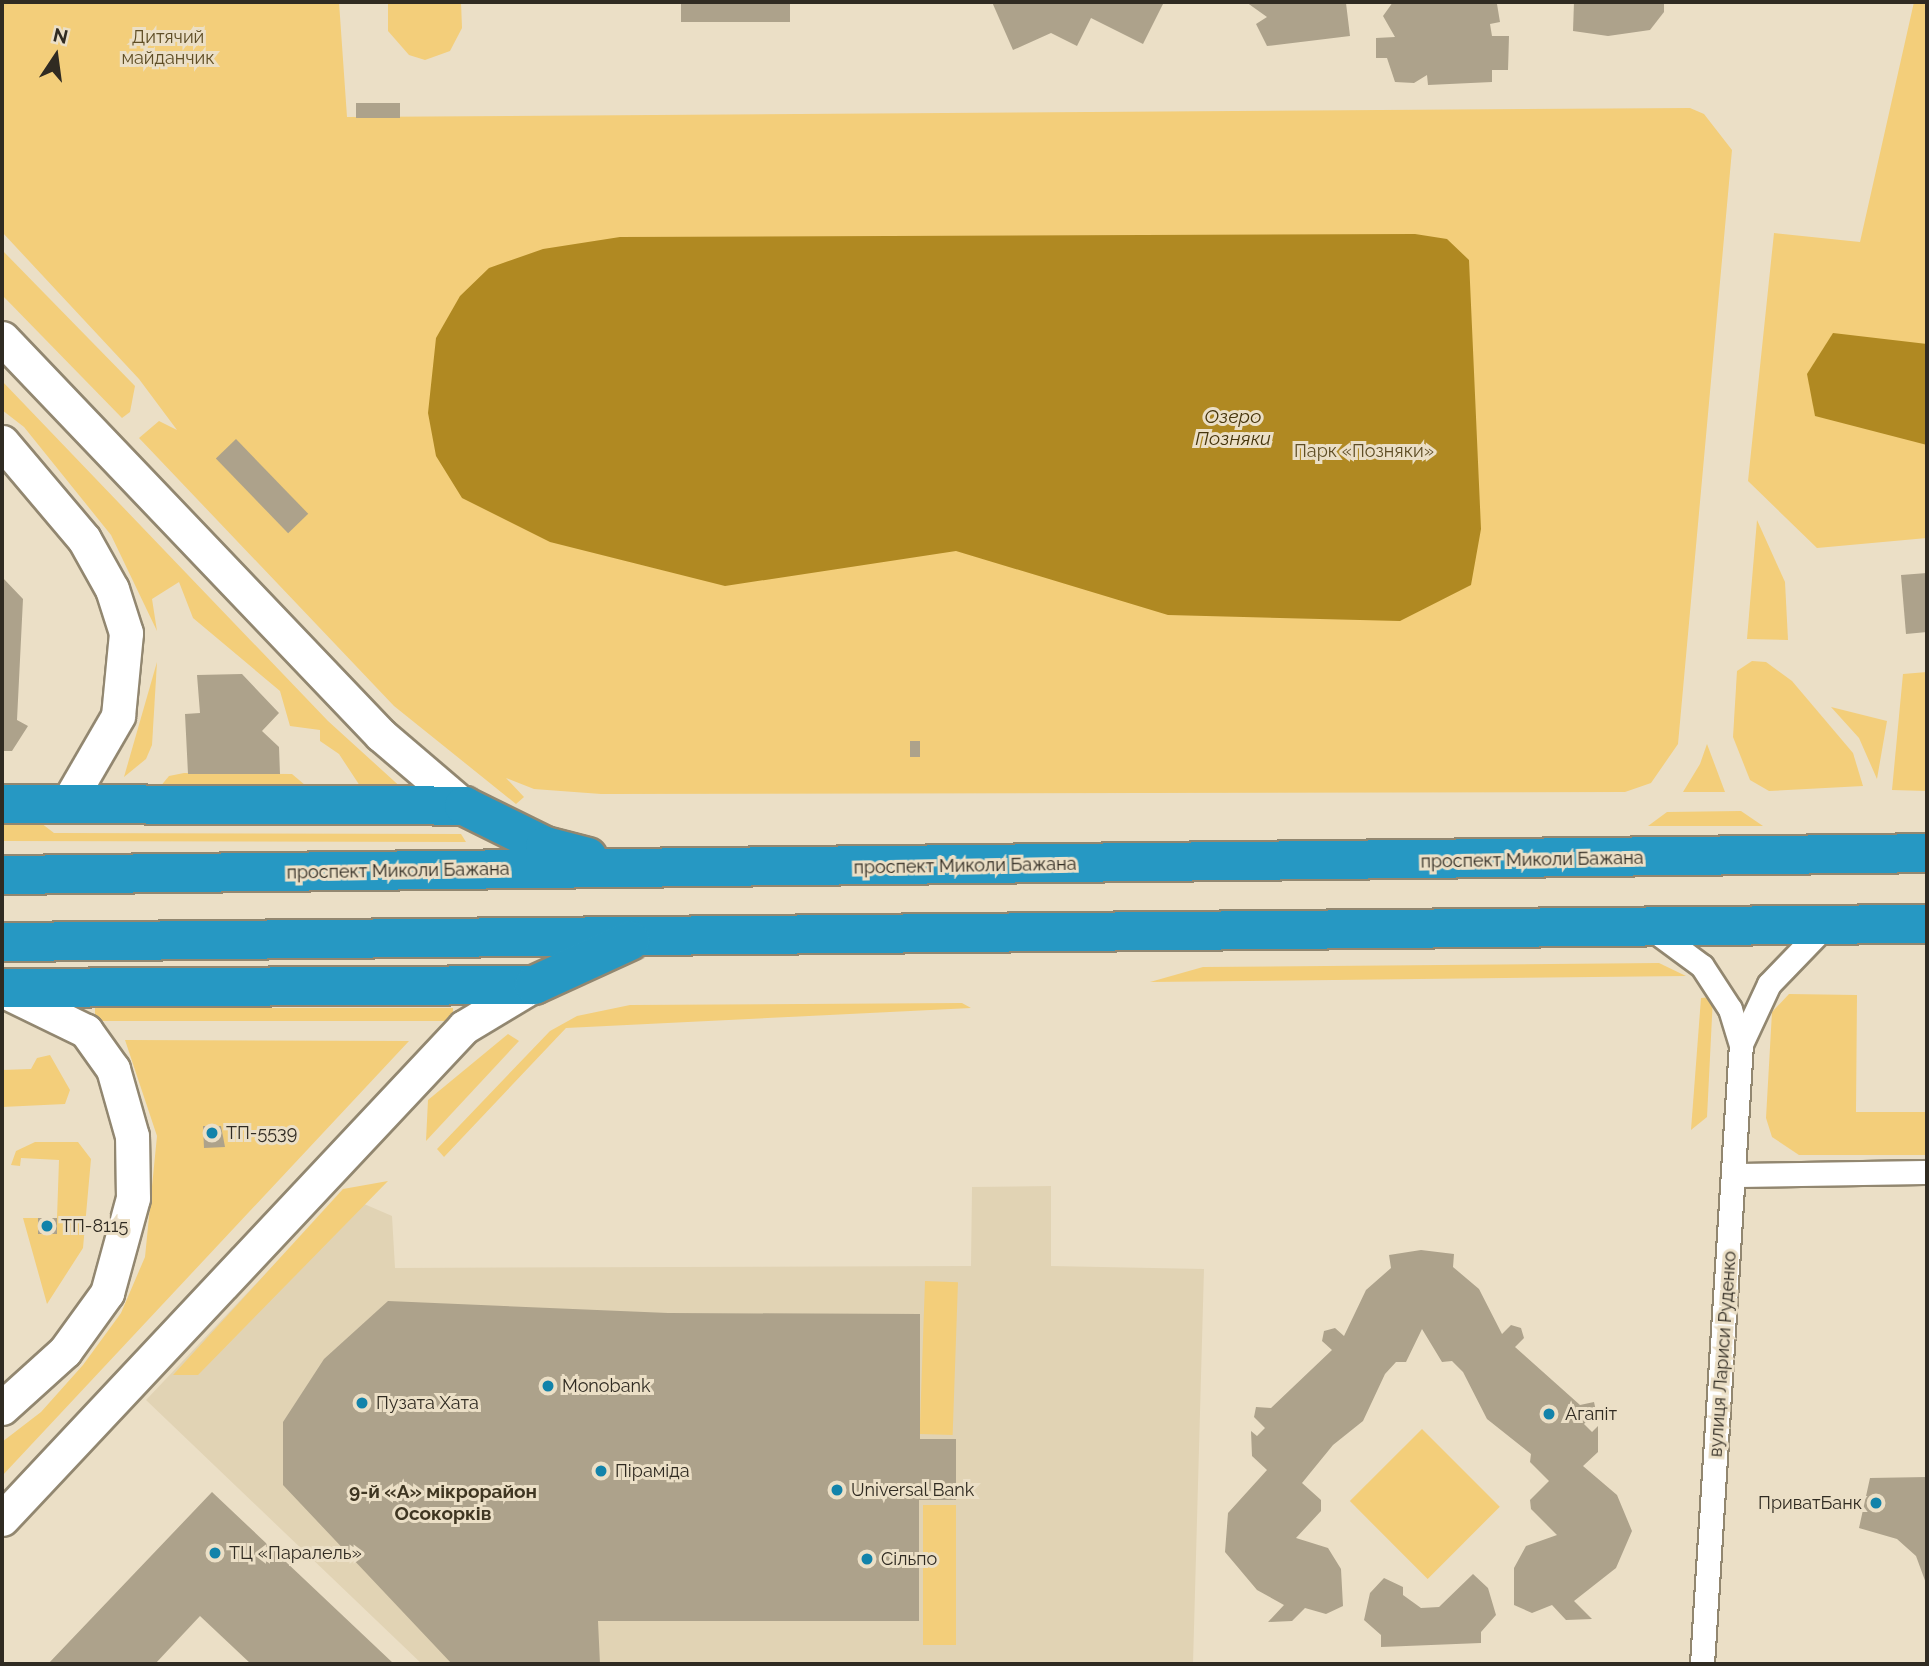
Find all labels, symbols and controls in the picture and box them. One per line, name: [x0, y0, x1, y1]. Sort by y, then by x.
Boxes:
north arrow: [21, 21, 91, 91]
text: N: [51, 23, 70, 48]
park label: Дитячий майданчик: [121, 27, 215, 70]
water label: Озеро Позняки: [1195, 406, 1271, 450]
park label: Парк «Позняки»: [1294, 440, 1434, 462]
street label: проспект Миколи Бажана: [1420, 847, 1644, 873]
street label: проспект Миколи Бажана: [853, 853, 1077, 879]
street label: проспект Миколи Бажана: [286, 858, 510, 884]
place label: ТП-5539: [226, 1122, 297, 1144]
marker: ТП-5539: [204, 1125, 220, 1141]
place label: ТП-8115: [61, 1215, 128, 1237]
marker: ТП-8115: [39, 1218, 55, 1234]
street label: вулиця Лариси Руденко: [1705, 1250, 1741, 1458]
place label: Monobank: [562, 1375, 650, 1397]
marker: Monobank: [540, 1378, 556, 1394]
place label: Пузата Хата: [376, 1392, 479, 1414]
marker: Пузата Хата: [354, 1395, 370, 1411]
place label: Агапіт: [1565, 1403, 1617, 1425]
marker: Агапіт: [1539, 1404, 1559, 1424]
place label: Піраміда: [615, 1460, 689, 1482]
marker: Піраміда: [593, 1463, 609, 1479]
place label: Universal Bank: [851, 1479, 975, 1501]
district label: 9-й «А» мікрорайон Осокорків: [349, 1481, 537, 1525]
marker: Universal Bank: [829, 1482, 845, 1498]
place label: ПриватБанк: [1758, 1492, 1862, 1514]
marker: ПриватБанк: [1868, 1495, 1884, 1511]
place label: ТЦ «Паралель»: [229, 1542, 362, 1564]
marker: ТЦ «Паралель»: [207, 1545, 223, 1561]
place label: Сільпо: [881, 1548, 937, 1570]
marker: Сільпо: [859, 1551, 875, 1567]

